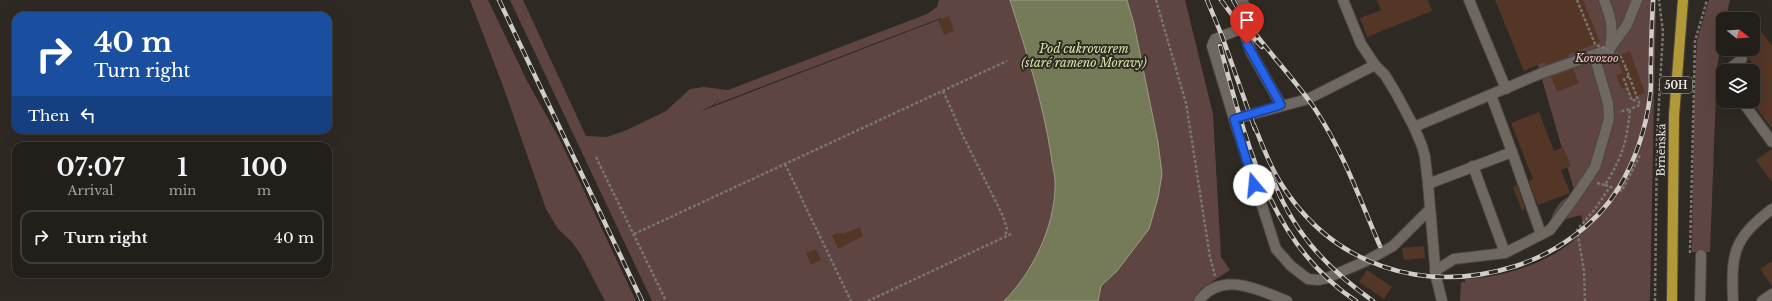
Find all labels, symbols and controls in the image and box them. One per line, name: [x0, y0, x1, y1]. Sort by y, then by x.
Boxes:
pin: [1230, 3, 1264, 44]
icon: arrive: [1236, 9, 1258, 31]
north arrow: [1716, 12, 1760, 56]
map controls: [1716, 12, 1760, 108]
text: 40 m: [94, 25, 172, 60]
icon: right: [28, 28, 80, 80]
water label: Pod cukrovarem (staré rameno Moravy): [1021, 41, 1147, 70]
park label: Kovozoo: [1574, 51, 1619, 65]
text: Turn right: [94, 60, 190, 82]
button: layers: [1716, 64, 1760, 108]
road number: 50H: [1660, 77, 1692, 93]
icon: left: [77, 104, 99, 126]
text: Then: [28, 106, 69, 125]
street label: Brněnská: [1654, 122, 1668, 177]
text: 07:07: [57, 153, 124, 182]
text: 1: [177, 153, 188, 182]
text: 100: [241, 153, 287, 182]
position arrow: [1233, 164, 1275, 206]
text: Arrival: [67, 182, 113, 199]
text: min: [169, 182, 196, 199]
text: m: [257, 182, 271, 199]
icon: right: [30, 226, 52, 248]
text: Turn right: [64, 228, 147, 247]
text: 40 m: [274, 228, 314, 247]

